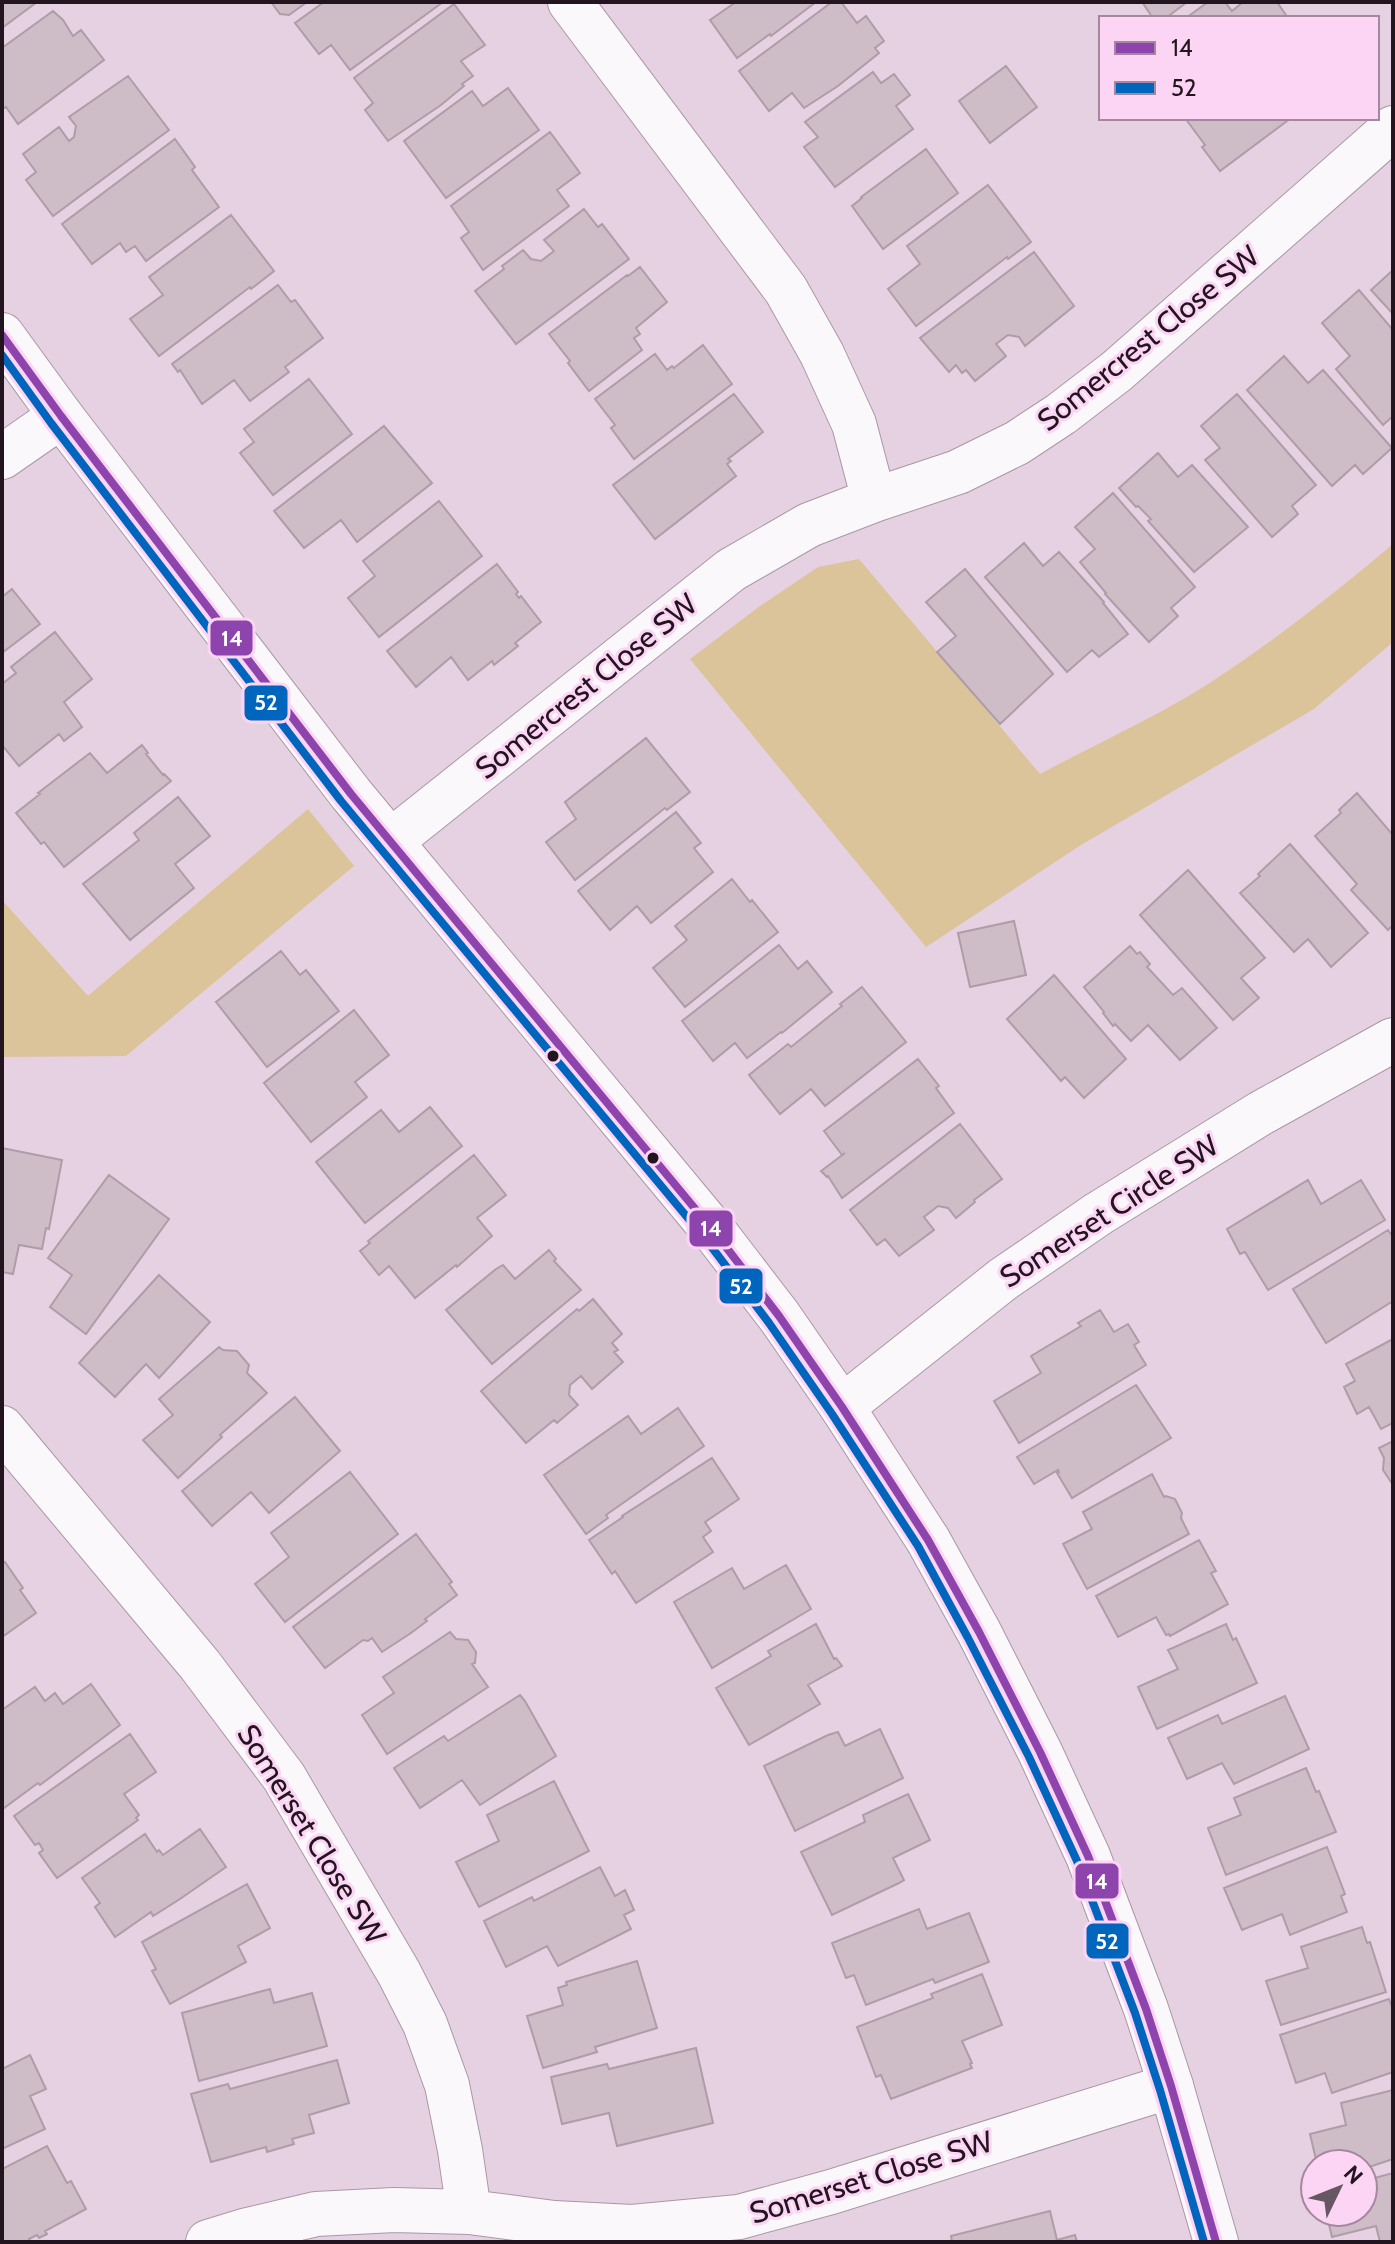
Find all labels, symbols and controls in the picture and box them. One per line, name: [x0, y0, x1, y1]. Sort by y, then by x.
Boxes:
legend: [1099, 16, 1379, 120]
text: 14: [1171, 33, 1193, 62]
text: 52: [1171, 73, 1197, 102]
street label: Somercrest Close SW: [1030, 237, 1267, 439]
street label: Somercrest Close SW: [468, 585, 705, 787]
line badge: 14: [209, 619, 254, 657]
text: 14: [221, 625, 243, 652]
line badge: 52: [243, 684, 289, 722]
text: 52: [254, 689, 278, 716]
unlabelled marker: [545, 1048, 561, 1064]
street label: Somerset Circle SW: [993, 1126, 1226, 1295]
unlabelled marker: [645, 1150, 661, 1166]
line badge: 14: [688, 1209, 734, 1248]
text: 14: [700, 1215, 722, 1242]
line badge: 52: [718, 1267, 764, 1305]
text: 52: [729, 1273, 753, 1300]
street label: Somerset Close SW: [229, 1717, 395, 1951]
line badge: 14: [1074, 1862, 1120, 1900]
text: 14: [1086, 1868, 1108, 1895]
line badge: 52: [1085, 1922, 1130, 1960]
text: 52: [1095, 1928, 1119, 1955]
street label: Somerset Close SW: [745, 2122, 998, 2232]
north arrow: [1299, 2148, 1379, 2228]
text: N: [1338, 2160, 1368, 2190]

